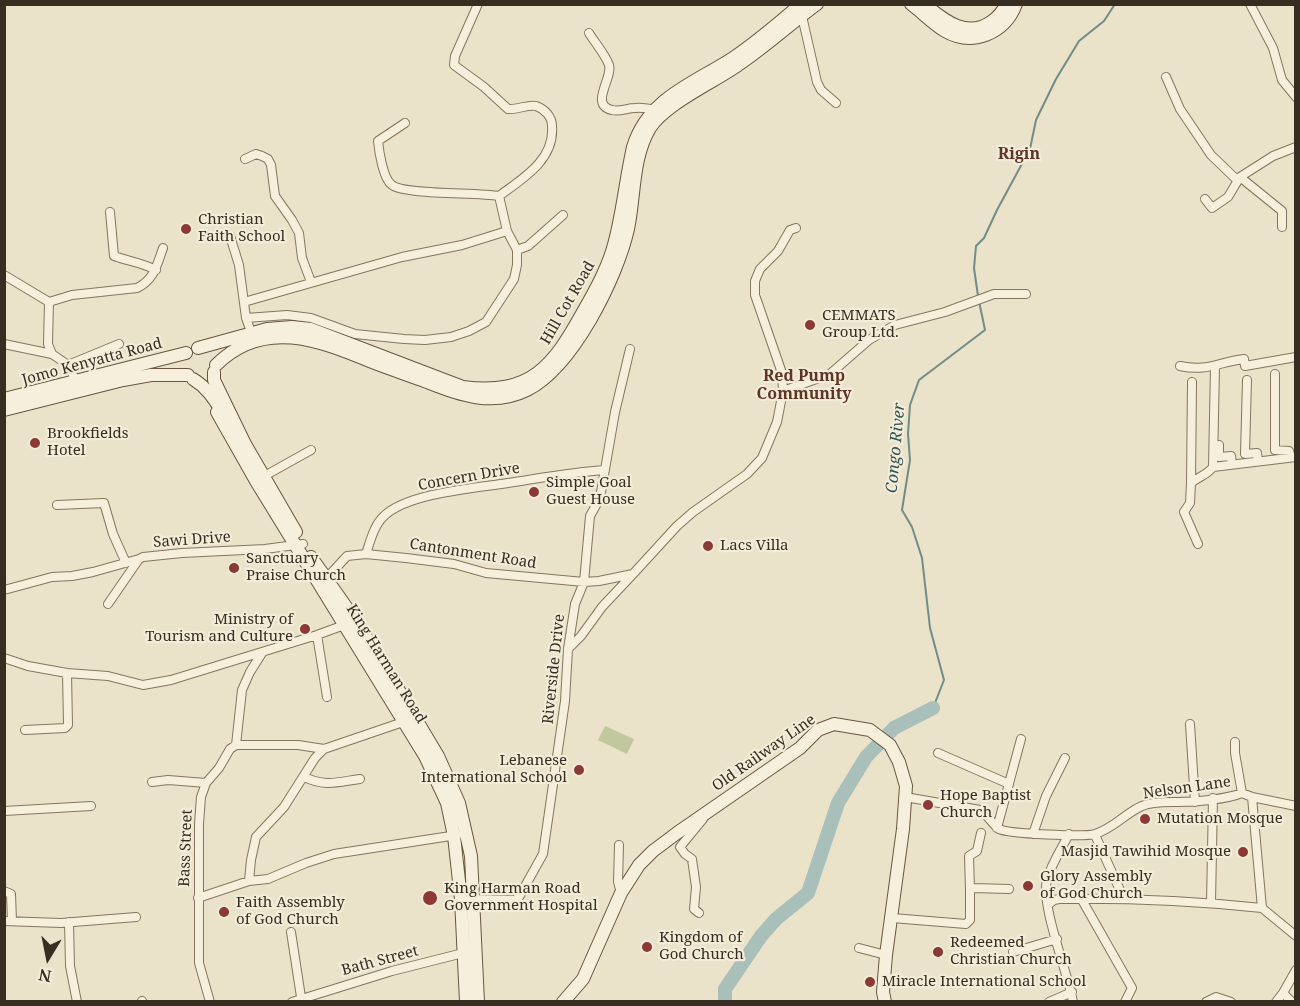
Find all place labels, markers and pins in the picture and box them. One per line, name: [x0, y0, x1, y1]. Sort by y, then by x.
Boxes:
place label: Christian Faith School: [198, 211, 285, 246]
marker: Christian Faith School: [179, 222, 193, 236]
place label: CEMMATS Group Ltd.: [822, 307, 899, 342]
marker: CEMMATS Group Ltd.: [803, 318, 817, 332]
place label: Brookfields Hotel: [47, 425, 129, 460]
marker: Brookfields Hotel: [28, 436, 42, 450]
place label: Simple Goal Guest House: [546, 474, 635, 509]
marker: Simple Goal Guest House: [527, 485, 541, 499]
place label: Lacs Villa: [720, 537, 789, 555]
marker: Lacs Villa: [701, 539, 715, 553]
place label: Sanctuary Praise Church: [246, 550, 346, 585]
marker: Sanctuary Praise Church: [227, 561, 241, 575]
place label: Ministry of Tourism and Culture: [145, 611, 293, 646]
marker: Ministry of Tourism and Culture: [298, 622, 312, 636]
place label: Lebanese International School: [421, 752, 567, 787]
marker: Lebanese International School: [572, 763, 586, 777]
place label: Hope Baptist Church: [940, 787, 1031, 822]
marker: Hope Baptist Church: [921, 798, 935, 812]
place label: Mutation Mosque: [1157, 810, 1283, 828]
marker: Mutation Mosque: [1138, 812, 1152, 826]
place label: Masjid Tawihid Mosque: [1061, 843, 1231, 861]
marker: Masjid Tawihid Mosque: [1236, 845, 1250, 859]
place label: Glory Assembly of God Church: [1040, 868, 1152, 903]
marker: Glory Assembly of God Church: [1021, 879, 1035, 893]
place label: King Harman Road Government Hospital: [444, 880, 598, 915]
marker: King Harman Road Government Hospital: [421, 889, 439, 907]
place label: Faith Assembly of God Church: [236, 894, 345, 929]
marker: Faith Assembly of God Church: [217, 905, 231, 919]
place label: Kingdom of God Church: [659, 929, 744, 964]
place label: Redeemed Christian Church: [950, 934, 1072, 969]
marker: Kingdom of God Church: [640, 940, 654, 954]
marker: Redeemed Christian Church: [931, 945, 945, 959]
place label: Miracle International School: [882, 973, 1086, 991]
marker: Miracle International School: [863, 975, 877, 989]

